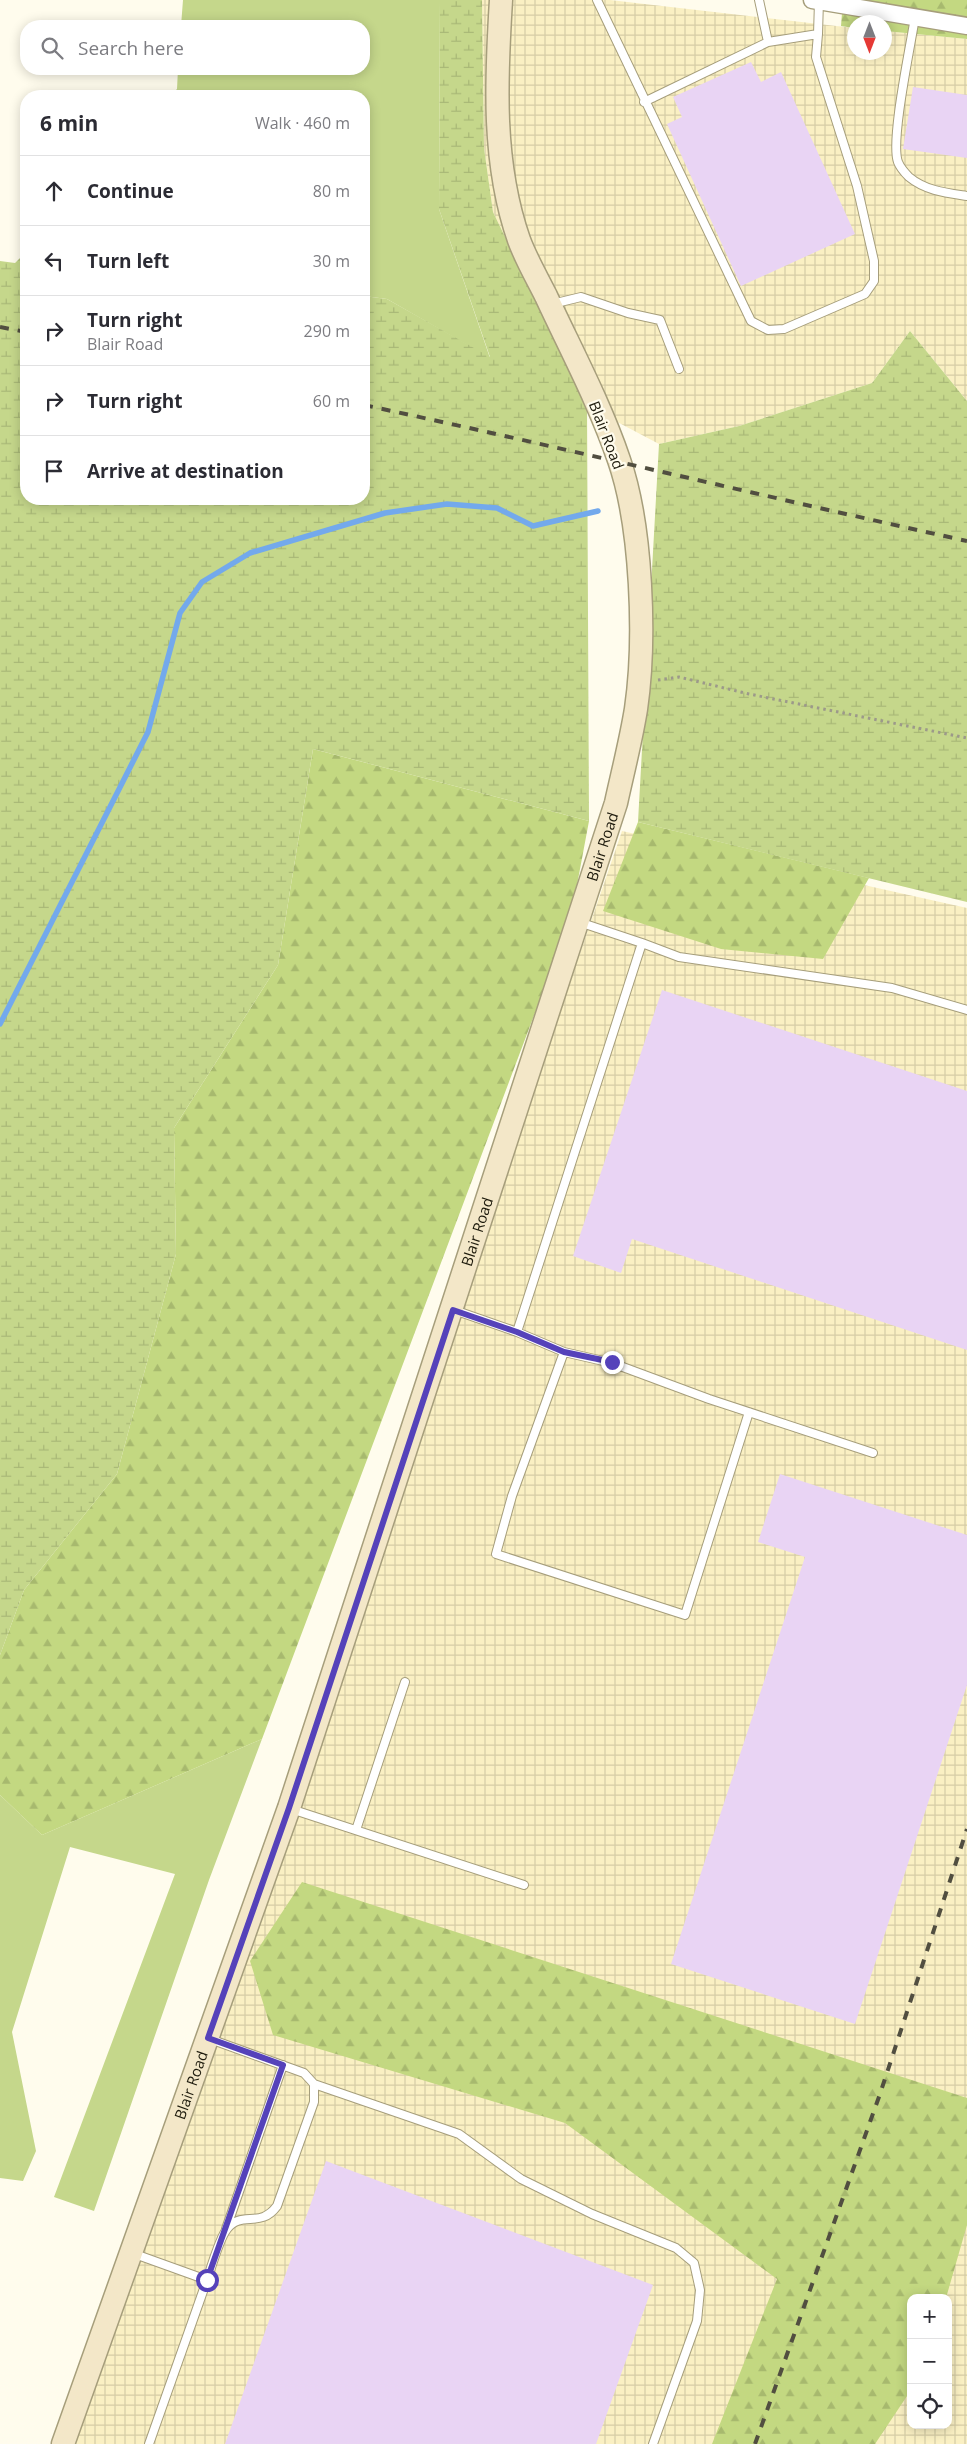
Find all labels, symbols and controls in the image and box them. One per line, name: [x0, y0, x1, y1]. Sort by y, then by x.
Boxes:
north arrow: [847, 15, 892, 60]
search box: [20, 20, 370, 75]
icon: search: [38, 34, 66, 62]
text: Search here: [78, 35, 184, 61]
text: 6 min: [40, 109, 98, 137]
text: Walk · 460 m: [255, 112, 350, 134]
icon: ahead: [40, 177, 68, 205]
text: Continue: [87, 178, 174, 204]
text: 80 m: [313, 180, 350, 202]
icon: left: [40, 247, 68, 275]
text: Turn left: [87, 248, 169, 274]
text: 30 m: [313, 250, 350, 272]
text: Turn right: [87, 307, 182, 333]
icon: right: [40, 317, 68, 345]
text: 290 m: [304, 320, 350, 342]
text: Blair Road: [87, 333, 163, 355]
icon: right: [40, 387, 68, 415]
text: Turn right: [87, 388, 182, 414]
text: 60 m: [313, 390, 350, 412]
street label: Blair Road: [585, 398, 629, 472]
icon: arrive: [40, 457, 68, 485]
text: Arrive at destination: [87, 458, 284, 484]
street label: Blair Road: [581, 809, 622, 884]
street label: Blair Road: [456, 1195, 497, 1269]
route end: [601, 1351, 624, 1374]
street label: Blair Road: [169, 2048, 212, 2122]
route start: [196, 2269, 219, 2292]
map controls: [907, 2294, 952, 2429]
button: +: [907, 2294, 952, 2339]
button: −: [907, 2339, 952, 2384]
button: locate: [907, 2384, 952, 2429]

